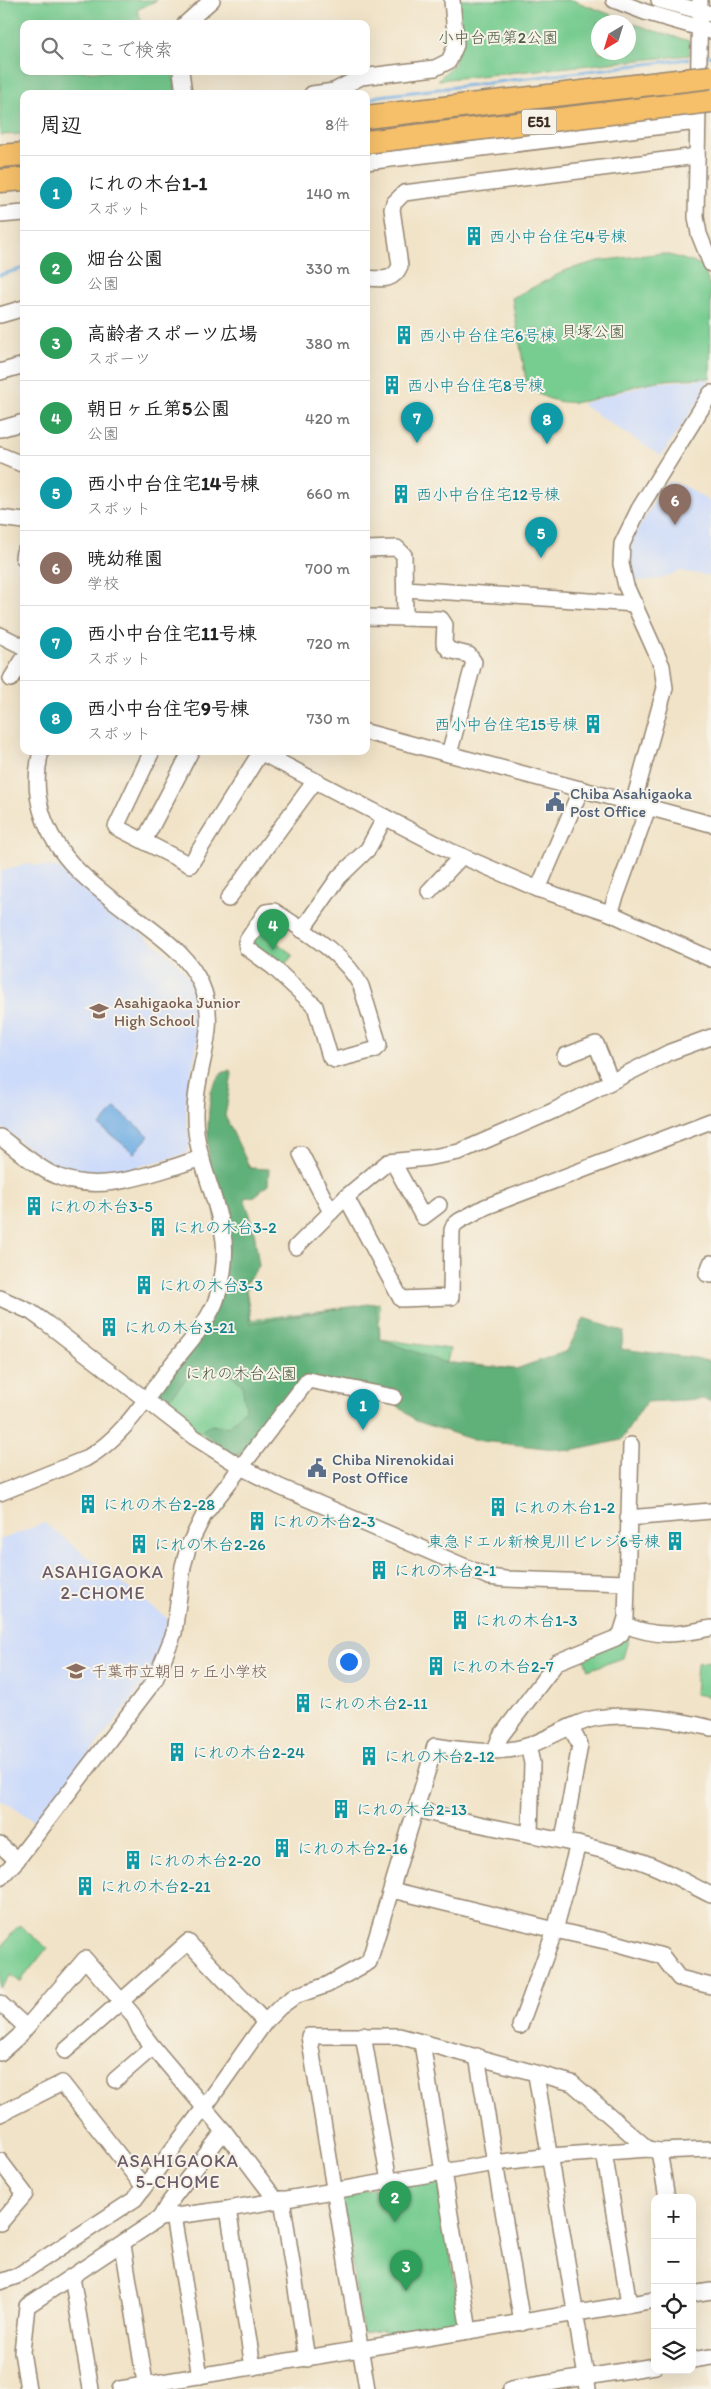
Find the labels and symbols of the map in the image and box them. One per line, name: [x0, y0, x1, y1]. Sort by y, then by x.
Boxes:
north arrow: [591, 15, 636, 60]
park label: 小中台西第2公園: [438, 28, 558, 47]
road number: E51: [522, 110, 556, 134]
building icon: 西小中台住宅4号棟: [463, 225, 485, 247]
place label: 西小中台住宅4号棟: [489, 227, 627, 246]
park label: 貝塚公園: [561, 322, 625, 341]
building icon: 西小中台住宅6号棟: [393, 324, 415, 346]
place label: 西小中台住宅6号棟: [419, 326, 555, 345]
building icon: 西小中台住宅8号棟: [381, 374, 403, 396]
place label: 西小中台住宅8号棟: [407, 376, 544, 395]
pin: 7: [401, 402, 433, 443]
pin: 8: [531, 403, 563, 444]
building icon: 西小中台住宅12号棟: [390, 483, 412, 505]
pin: 6: [659, 484, 691, 525]
place label: 西小中台住宅12号棟: [416, 485, 560, 504]
pin: 5: [525, 517, 557, 558]
building icon: 西小中台住宅15号棟: [582, 713, 604, 735]
place label: 西小中台住宅15号棟: [434, 715, 578, 734]
place label: Chiba Asahigaoka Post Office: [570, 784, 693, 821]
public building icon: Chiba Asahigaoka Post Office: [544, 791, 566, 813]
pin: 4: [257, 909, 289, 950]
place label: Asahigaoka Junior High School: [114, 993, 241, 1030]
school or university icon: Asahigaoka Junior High School: [88, 1000, 110, 1022]
building icon: にれの木台3-5: [23, 1195, 45, 1217]
place label: にれの木台3-5: [49, 1197, 153, 1216]
building icon: にれの木台3-2: [147, 1216, 169, 1238]
place label: にれの木台3-2: [173, 1218, 277, 1237]
building icon: にれの木台3-3: [133, 1274, 155, 1296]
place label: にれの木台3-3: [159, 1276, 263, 1295]
building icon: にれの木台3-21: [98, 1316, 120, 1338]
place label: にれの木台3-21: [124, 1318, 236, 1337]
park label: にれの木台公園: [185, 1364, 297, 1383]
pin: 1: [347, 1389, 379, 1430]
place label: Chiba Nirenokidai Post Office: [332, 1450, 454, 1487]
public building icon: Chiba Nirenokidai Post Office: [306, 1457, 328, 1479]
building icon: にれの木台2-28: [77, 1493, 99, 1515]
place label: にれの木台2-28: [103, 1495, 215, 1514]
building icon: にれの木台1-2: [487, 1496, 509, 1518]
place label: にれの木台1-2: [513, 1498, 616, 1517]
building icon: にれの木台2-3: [246, 1510, 268, 1532]
place label: にれの木台2-3: [272, 1512, 376, 1531]
building icon: 東急ドエル新検見川ビレジ6号棟: [664, 1530, 686, 1552]
place label: 東急ドエル新検見川ビレジ6号棟: [428, 1532, 660, 1551]
building icon: にれの木台2-26: [128, 1533, 150, 1555]
place label: にれの木台2-26: [154, 1535, 266, 1554]
building icon: にれの木台2-1: [368, 1559, 390, 1581]
district label: ASAHIGAOKA 2-CHOME: [42, 1561, 164, 1604]
place label: にれの木台2-1: [394, 1561, 497, 1580]
building icon: にれの木台1-3: [449, 1609, 471, 1631]
place label: にれの木台1-3: [475, 1611, 578, 1630]
your location: [336, 1649, 362, 1675]
building icon: にれの木台2-7: [425, 1655, 447, 1677]
place label: にれの木台2-7: [451, 1657, 554, 1676]
school or university icon: 千葉市立朝日ヶ丘小学校: [65, 1660, 87, 1682]
place label: 千葉市立朝日ヶ丘小学校: [91, 1662, 267, 1681]
building icon: にれの木台2-11: [292, 1692, 314, 1714]
place label: にれの木台2-11: [318, 1694, 428, 1713]
building icon: にれの木台2-24: [166, 1741, 188, 1763]
place label: にれの木台2-24: [192, 1743, 305, 1762]
building icon: にれの木台2-12: [358, 1745, 380, 1767]
place label: にれの木台2-12: [384, 1747, 495, 1766]
building icon: にれの木台2-13: [330, 1798, 352, 1820]
place label: にれの木台2-13: [356, 1800, 467, 1819]
building icon: にれの木台2-16: [271, 1837, 293, 1859]
place label: にれの木台2-16: [297, 1839, 408, 1858]
building icon: にれの木台2-20: [122, 1849, 144, 1871]
place label: にれの木台2-20: [148, 1851, 261, 1870]
building icon: にれの木台2-21: [74, 1875, 96, 1897]
place label: にれの木台2-21: [100, 1877, 211, 1896]
district label: ASAHIGAOKA 5-CHOME: [117, 2150, 239, 2193]
pin: 2: [379, 2181, 411, 2222]
pin: 3: [390, 2250, 422, 2291]

